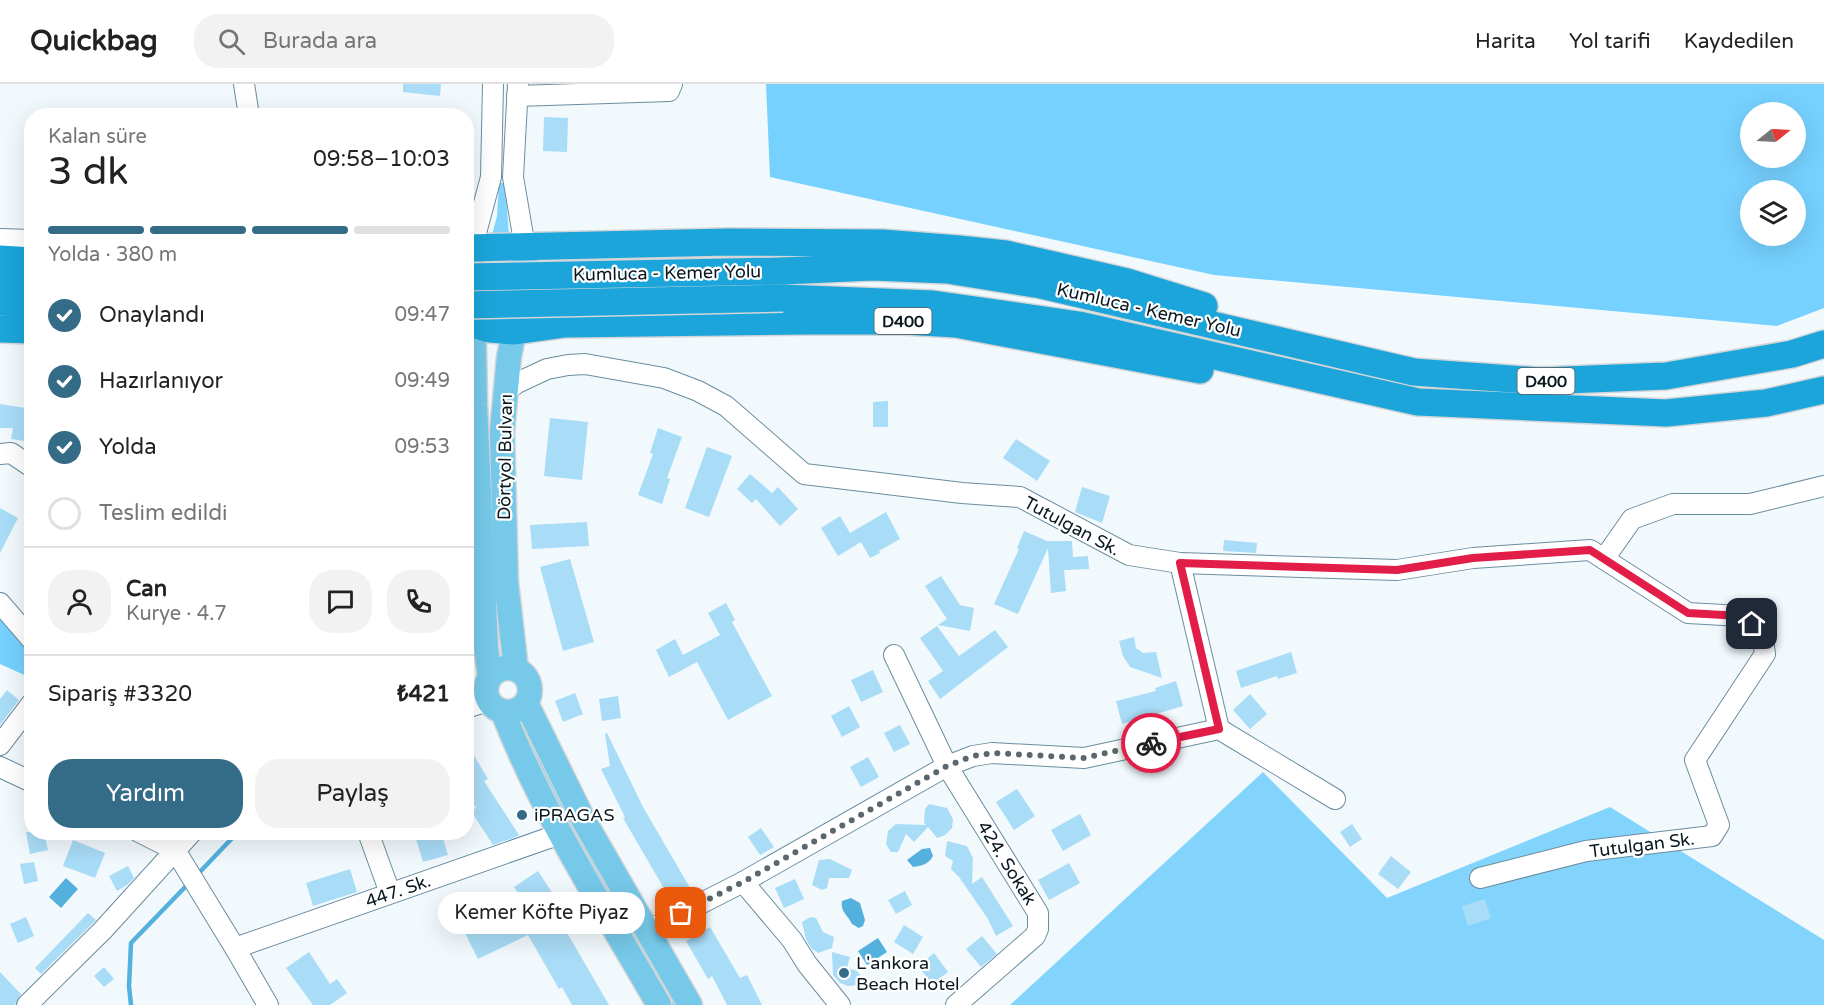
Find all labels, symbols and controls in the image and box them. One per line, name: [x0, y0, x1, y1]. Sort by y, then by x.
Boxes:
search box: [194, 14, 614, 68]
text: Quickbag: [30, 24, 158, 58]
icon: search: [215, 25, 248, 58]
text: Burada ara: [263, 28, 377, 54]
text: Harita: [1475, 29, 1536, 54]
text: Yol tarifi: [1569, 29, 1651, 54]
text: Kaydedilen: [1684, 29, 1794, 54]
north arrow: [1740, 102, 1806, 168]
map controls: [1740, 102, 1806, 246]
text: Kalan süre: [48, 125, 147, 149]
text: 09:58–10:03: [313, 146, 450, 172]
text: 3 dk: [48, 148, 129, 195]
button: layers: [1740, 180, 1806, 246]
text: Yolda · 380 m: [48, 243, 177, 267]
street label: Kumluca - Kemer Yolu: [573, 260, 761, 286]
street label: Kumluca - Kemer Yolu: [1055, 278, 1243, 342]
icon: check: [48, 299, 81, 332]
text: Onaylandı: [99, 302, 205, 328]
text: 09:47: [395, 303, 450, 327]
road number: D400: [874, 308, 932, 334]
icon: check: [48, 365, 81, 398]
text: Hazırlanıyor: [99, 368, 223, 394]
road number: D400: [1518, 368, 1574, 394]
text: 09:49: [395, 369, 450, 393]
street label: Dörtyol Bulvarı: [493, 394, 517, 520]
icon: check: [48, 431, 81, 464]
text: Yolda: [99, 434, 157, 460]
text: 09:53: [395, 435, 450, 459]
street label: Tutulgan Sk.: [1020, 491, 1124, 561]
text: Teslim edildi: [99, 500, 228, 526]
button: person: [48, 570, 111, 633]
button: chat: [309, 570, 372, 633]
button: phone: [387, 570, 450, 633]
text: Can: [126, 576, 167, 602]
pin: [1726, 598, 1777, 649]
text: Kurye · 4.7: [126, 602, 227, 626]
icon: home: [1735, 607, 1768, 640]
text: Sipariş #3320: [48, 681, 192, 707]
text: ₺421: [397, 681, 450, 707]
courier: [1121, 713, 1181, 773]
icon: bike: [1135, 727, 1168, 760]
button: Yardım: [48, 759, 243, 828]
button: Paylaş: [255, 759, 450, 828]
place label: iPRAGAS: [534, 804, 615, 826]
marker: iPRAGAS: [515, 808, 529, 822]
street label: 424. Sokak: [973, 817, 1042, 909]
street label: Tutulgan Sk.: [1588, 828, 1696, 862]
street label: 447. Sk.: [362, 870, 434, 912]
pin: [655, 887, 706, 938]
callout: Kemer Köfte Piyaz: [438, 892, 645, 934]
icon: bag: [664, 896, 697, 929]
text: Kemer Köfte Piyaz: [454, 901, 629, 925]
place label: L'ankora Beach Hotel: [856, 952, 960, 995]
marker: L'ankora Beach Hotel: [837, 966, 851, 980]

